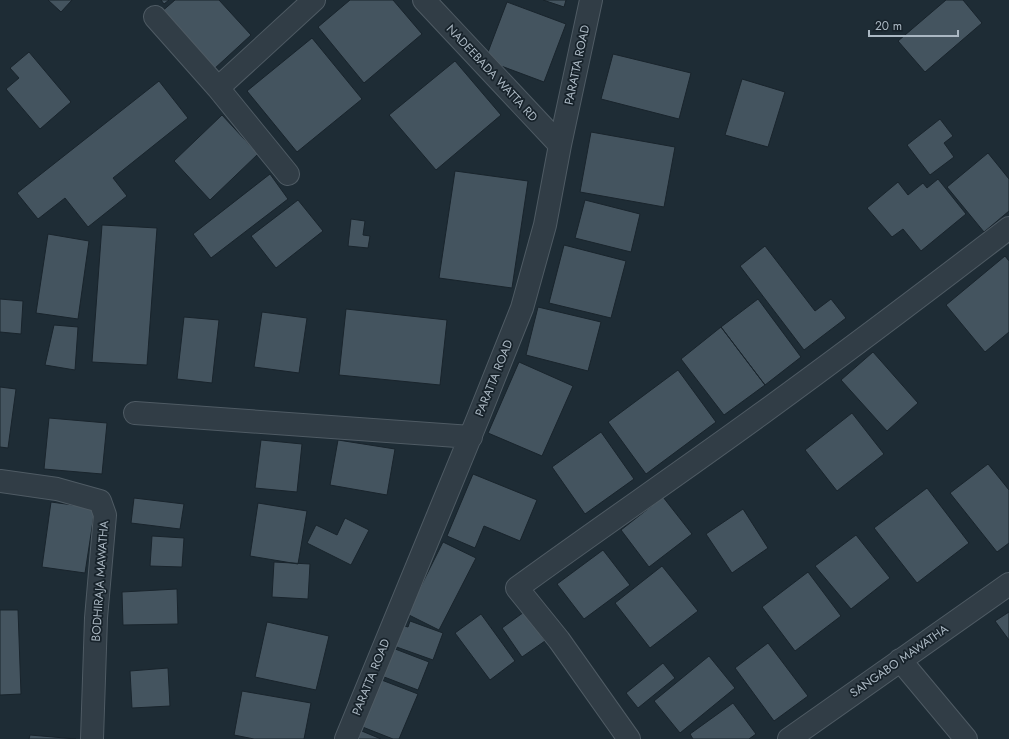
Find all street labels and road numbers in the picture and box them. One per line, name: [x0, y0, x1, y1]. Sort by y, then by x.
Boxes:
street label: NADEEBADA WATTA RD: [442, 20, 542, 126]
street label: PARATTA ROAD: [560, 23, 594, 107]
street label: PARATTA ROAD: [470, 337, 518, 419]
street label: BODHIRAJA MAWATHA: [87, 520, 113, 642]
street label: SANGABO MAWATHA: [846, 620, 952, 702]
street label: PARATTA ROAD: [347, 636, 395, 718]

